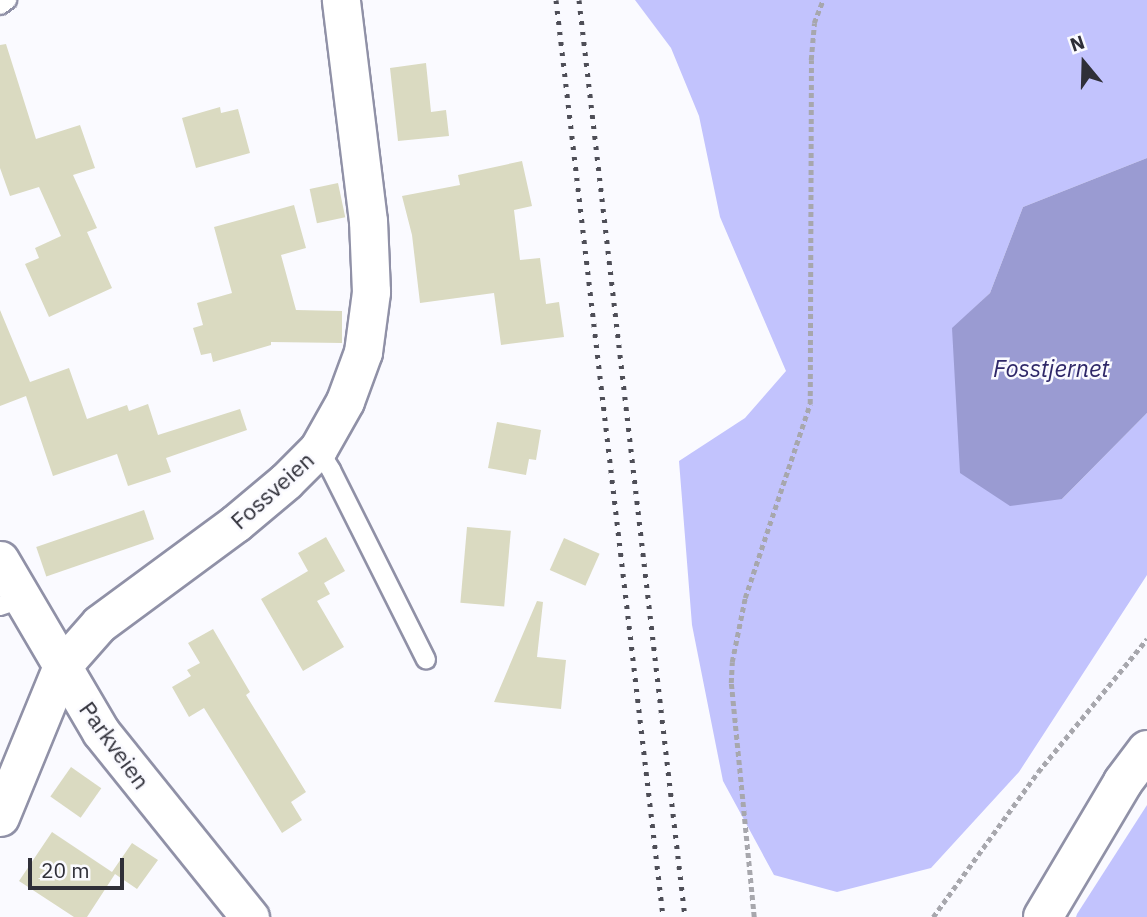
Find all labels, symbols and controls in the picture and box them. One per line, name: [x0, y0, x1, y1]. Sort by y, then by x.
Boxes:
north arrow: [1049, 28, 1119, 98]
text: N: [1067, 30, 1088, 57]
water label: Fosstjernet: [993, 355, 1109, 383]
street label: Fossveien: [225, 446, 319, 534]
street label: Parkveien: [74, 696, 156, 794]
scale bar: [32, 844, 128, 888]
text: 20 m: [41, 856, 90, 884]

